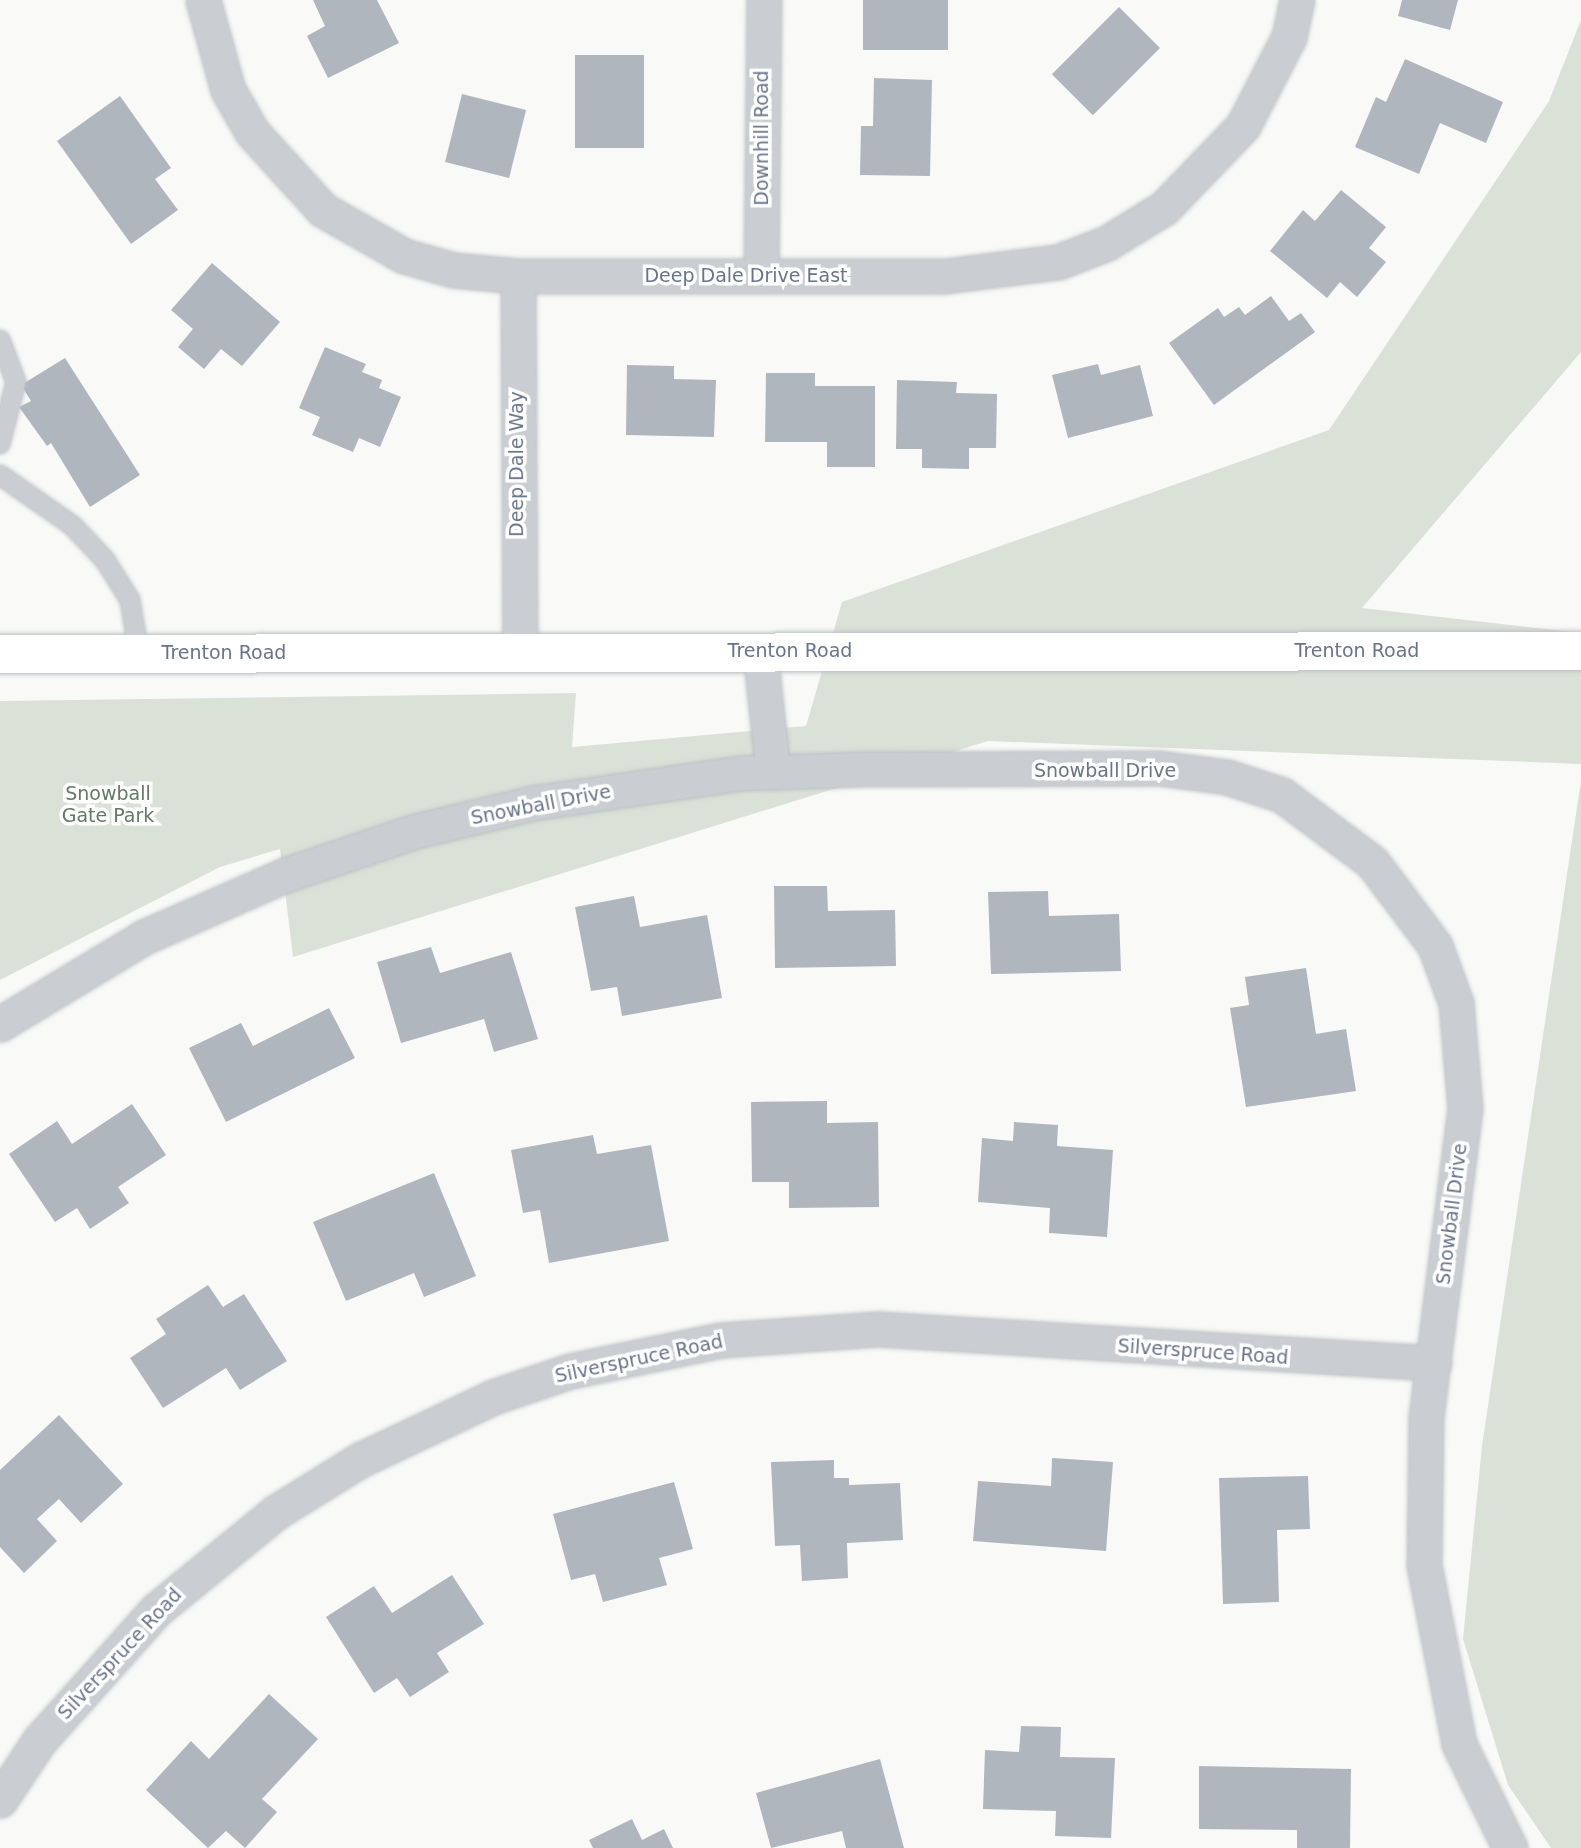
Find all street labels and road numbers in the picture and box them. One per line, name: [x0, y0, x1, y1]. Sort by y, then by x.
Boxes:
street label: Downhill Road: [751, 70, 773, 206]
street label: Deep Dale Drive East: [644, 265, 848, 287]
street label: Deep Dale Way: [506, 391, 528, 537]
street label: Trenton Road: [728, 640, 852, 662]
street label: Trenton Road: [1295, 640, 1419, 662]
street label: Trenton Road: [162, 642, 286, 664]
street label: Snowball Drive: [1034, 760, 1176, 782]
street label: Snowball Drive: [469, 780, 613, 830]
street label: Snowball Drive: [1432, 1142, 1472, 1286]
street label: Silverspruce Road: [553, 1330, 725, 1388]
street label: Silverspruce Road: [1117, 1335, 1289, 1369]
street label: Silverspruce Road: [53, 1584, 187, 1724]

